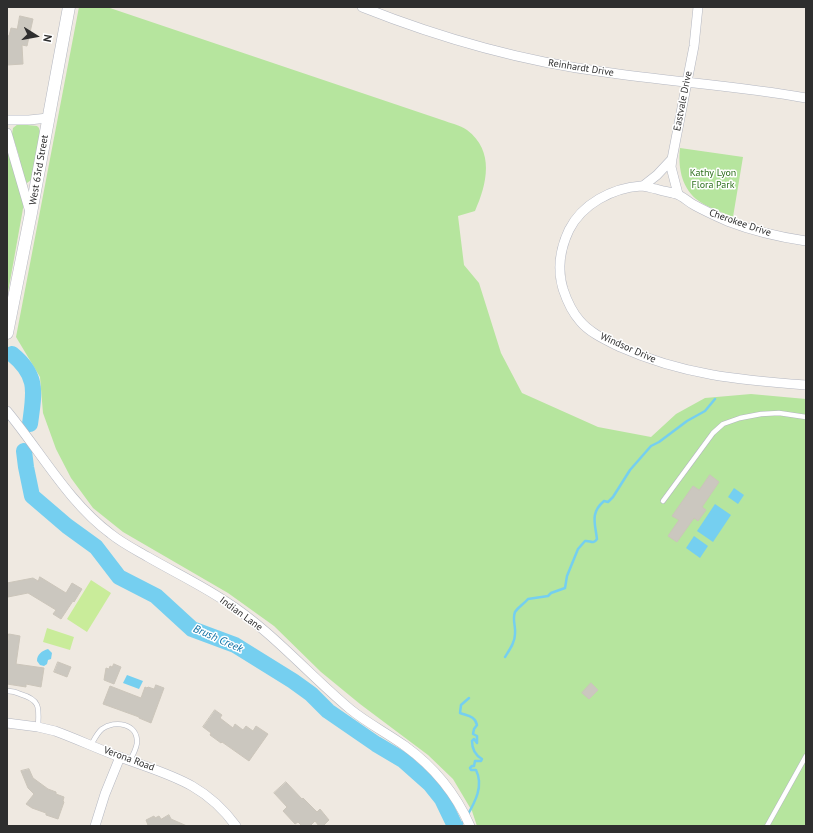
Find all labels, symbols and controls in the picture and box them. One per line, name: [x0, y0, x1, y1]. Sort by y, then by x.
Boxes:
north arrow: [16, 16, 56, 56]
text: N: [40, 33, 55, 43]
street label: Reinhardt Drive: [547, 57, 615, 79]
street label: Eastvale Drive: [671, 70, 695, 132]
street label: West 63rd Street: [27, 134, 51, 206]
park label: Kathy Lyon Flora Park: [690, 167, 736, 190]
street label: Cherokee Drive: [707, 207, 773, 239]
street label: Windsor Drive: [598, 330, 658, 366]
street label: Indian Lane: [217, 594, 265, 634]
water label: Brush Creek: [191, 622, 245, 656]
street label: Verona Road: [102, 744, 156, 774]

